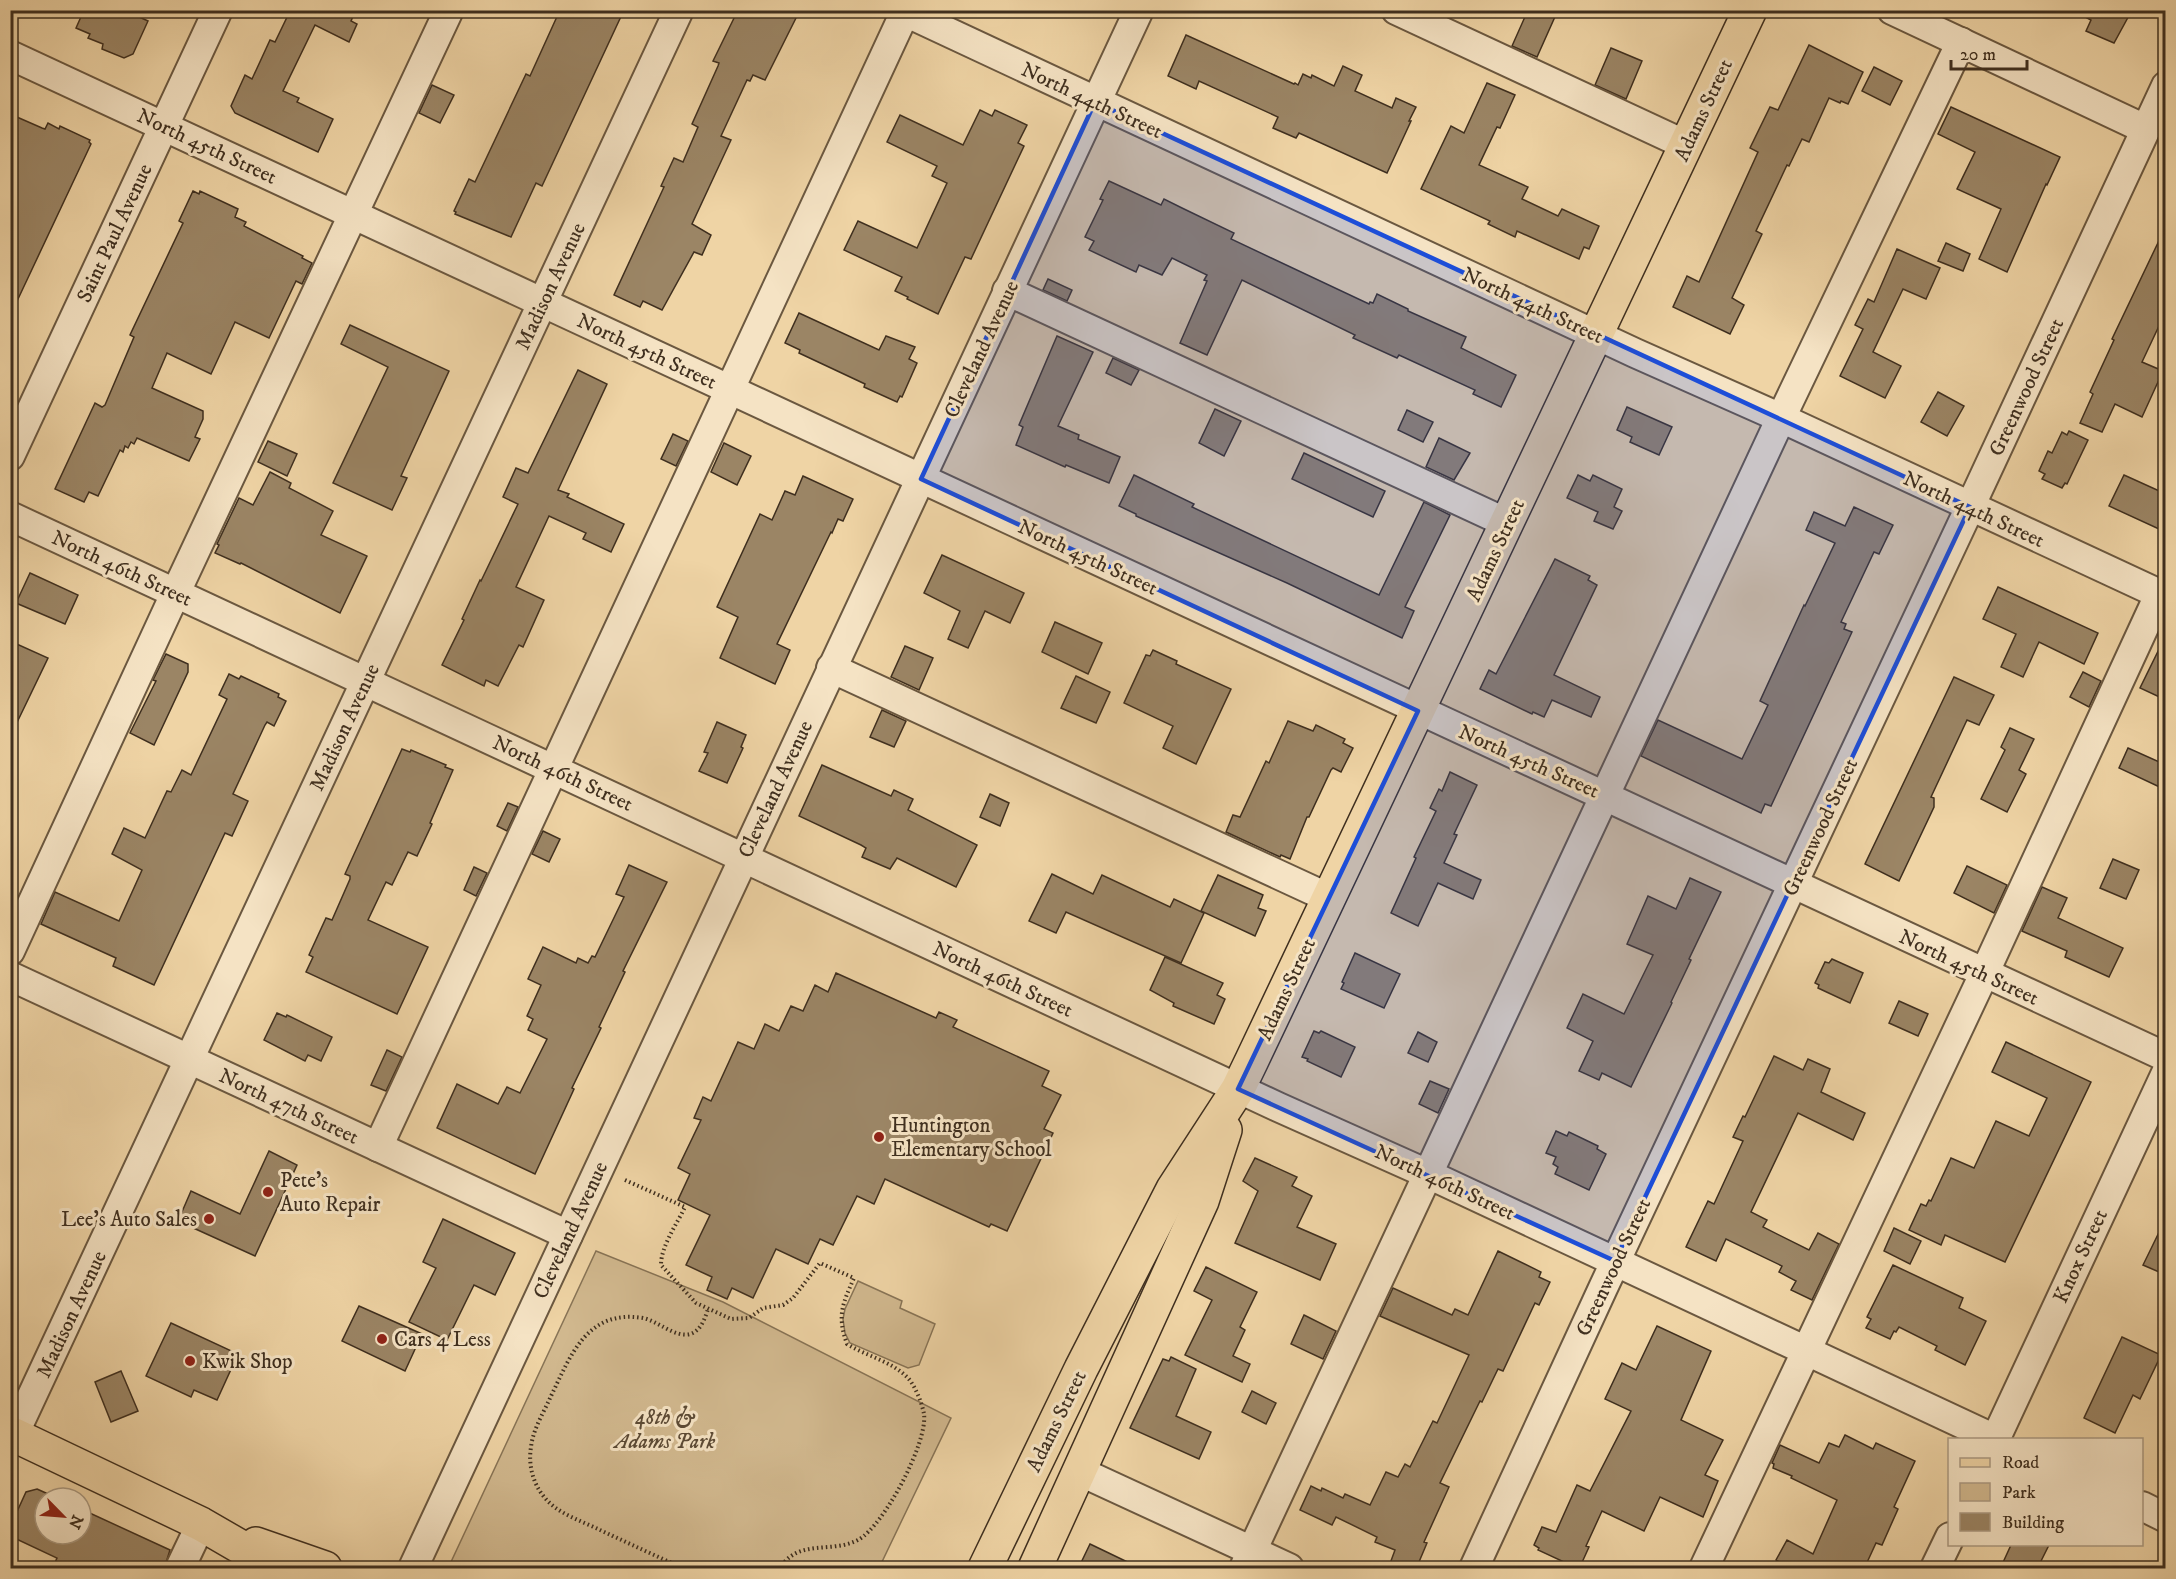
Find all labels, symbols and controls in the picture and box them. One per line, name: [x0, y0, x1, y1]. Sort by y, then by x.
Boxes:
scale bar: [1951, 33, 2028, 71]
text: 20 m: [1960, 44, 1996, 66]
street label: Adams Street: [1669, 55, 1739, 166]
street label: North 44th Street: [1017, 57, 1167, 145]
street label: North 45th Street: [133, 103, 281, 191]
street label: Saint Paul Avenue: [71, 160, 159, 307]
street label: Madison Avenue: [510, 218, 592, 354]
street label: North 44th Street: [1458, 262, 1608, 350]
street label: Cleveland Avenue: [939, 276, 1025, 422]
street label: North 45th Street: [573, 308, 721, 396]
street label: Greenwood Street: [1984, 314, 2070, 461]
street label: North 44th Street: [1899, 466, 2049, 554]
street label: Adams Street: [1461, 495, 1531, 606]
street label: North 45th Street: [1014, 514, 1162, 602]
street label: North 46th Street: [47, 525, 196, 613]
street label: Madison Avenue: [304, 659, 386, 795]
street label: Cleveland Avenue: [733, 716, 819, 862]
street label: North 45th Street: [1454, 719, 1603, 805]
street label: North 46th Street: [488, 730, 637, 818]
street label: Greenwood Street: [1778, 754, 1864, 901]
street label: North 45th Street: [1895, 924, 2043, 1012]
street label: Adams Street: [1252, 934, 1322, 1045]
street label: North 46th Street: [928, 936, 1077, 1024]
street label: North 47th Street: [214, 1063, 363, 1151]
place label: Huntington Elementary School: [891, 1113, 1052, 1163]
marker: Huntington Elementary School: [872, 1130, 886, 1144]
street label: North 46th Street: [1370, 1139, 1519, 1227]
street label: Cleveland Avenue: [528, 1157, 614, 1303]
place label: Pete's Auto Repair: [280, 1168, 380, 1218]
marker: Pete's Auto Repair: [261, 1185, 275, 1199]
street label: Greenwood Street: [1571, 1194, 1657, 1341]
street label: Knox Street: [2048, 1205, 2114, 1307]
place label: Lee's Auto Sales: [61, 1207, 197, 1233]
marker: Lee's Auto Sales: [202, 1212, 216, 1226]
street label: Madison Avenue: [31, 1246, 113, 1382]
place label: Cars 4 Less: [394, 1327, 491, 1353]
marker: Cars 4 Less: [375, 1332, 389, 1346]
place label: Kwik Shop: [202, 1349, 293, 1375]
marker: Kwik Shop: [183, 1354, 197, 1368]
street label: Adams Street: [1021, 1366, 1093, 1476]
park label: 48th & Adams Park: [613, 1405, 715, 1455]
legend: [1948, 1438, 2143, 1546]
text: Road: [2002, 1452, 2039, 1474]
text: Park: [2002, 1482, 2036, 1504]
north arrow: [33, 1486, 93, 1546]
text: N: [64, 1512, 88, 1532]
text: Building: [2002, 1512, 2064, 1534]

